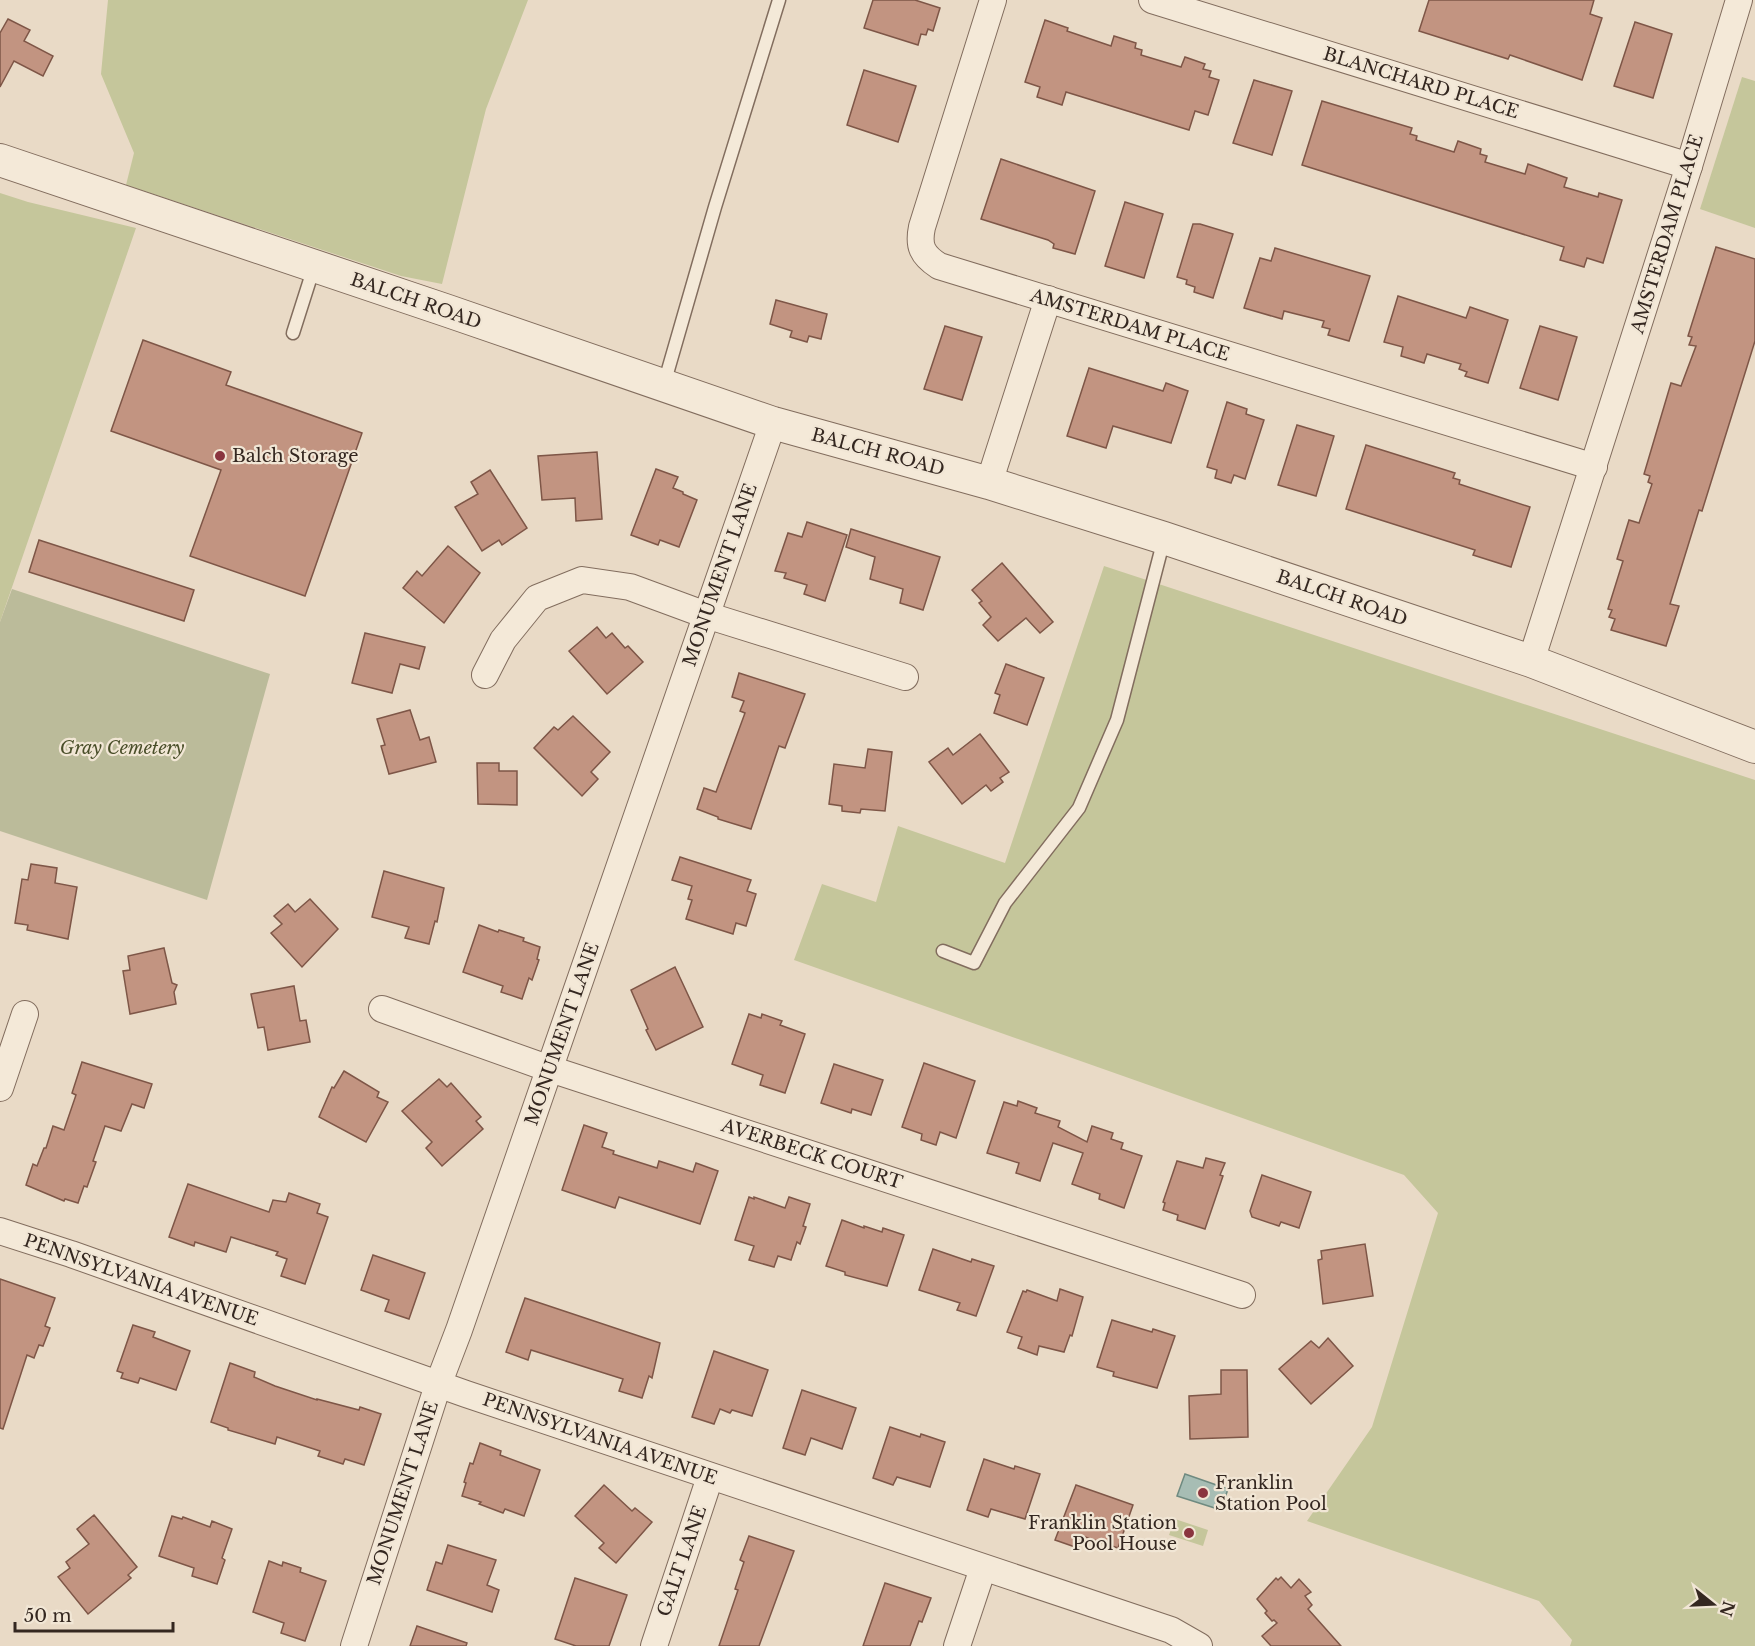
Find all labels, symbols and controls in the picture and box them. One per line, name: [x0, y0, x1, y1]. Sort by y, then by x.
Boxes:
street label: BLANCHARD PLACE: [1321, 43, 1521, 123]
street label: AMSTERDAM PLACE: [1626, 132, 1708, 337]
street label: BALCH ROAD: [348, 268, 484, 334]
street label: AMSTERDAM PLACE: [1027, 284, 1232, 366]
street label: BALCH ROAD: [809, 424, 947, 480]
place label: Balch Storage: [232, 445, 359, 467]
marker: Balch Storage: [213, 449, 227, 463]
street label: MONUMENT LANE: [678, 481, 762, 669]
street label: BALCH ROAD: [1274, 565, 1410, 631]
park label: Gray Cemetery: [60, 737, 185, 759]
street label: MONUMENT LANE: [520, 940, 604, 1128]
street label: AVERBECK COURT: [718, 1114, 906, 1194]
street label: PENNSYLVANIA AVENUE: [21, 1229, 261, 1331]
street label: PENNSYLVANIA AVENUE: [480, 1388, 720, 1490]
street label: MONUMENT LANE: [363, 1398, 443, 1588]
place label: Franklin Station Pool: [1215, 1472, 1327, 1515]
marker: Franklin Station Pool: [1196, 1486, 1210, 1500]
street label: GALT LANE: [653, 1503, 711, 1619]
place label: Franklin Station Pool House: [1028, 1512, 1177, 1555]
marker: Franklin Station Pool House: [1182, 1526, 1196, 1540]
north arrow: [1683, 1574, 1743, 1634]
scale bar: [15, 1595, 172, 1633]
text: N: [1715, 1598, 1739, 1619]
text: 50 m: [24, 1605, 72, 1627]

